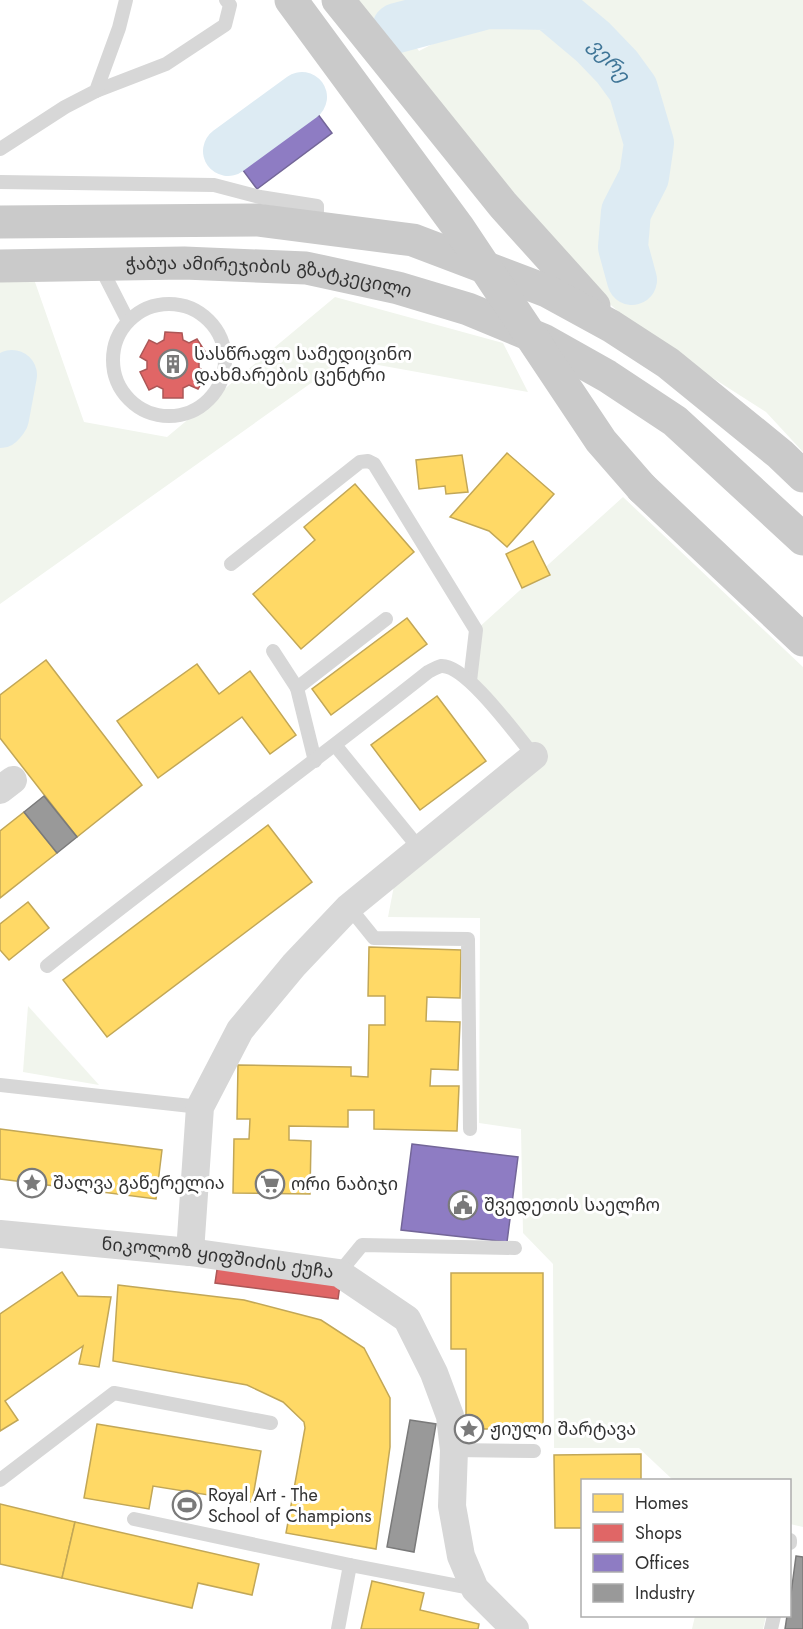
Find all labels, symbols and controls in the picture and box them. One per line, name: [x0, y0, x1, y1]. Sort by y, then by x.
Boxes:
water label: ვერე: [581, 31, 638, 89]
street label: ჭაბუა ამირეჯიბის გზატკეცილი: [125, 250, 415, 304]
place label: სასწრაფო სამედიცინო დახმარების ცენტრი: [194, 341, 412, 388]
building icon: სასწრაფო სამედიცინო დახმარების ცენტრი: [157, 348, 189, 380]
place icon: შალვა გაწერელია: [16, 1167, 48, 1199]
supermarket icon: ორი ნაბიჯი: [254, 1168, 286, 1200]
place label: შალვა გაწერელია: [53, 1170, 225, 1196]
place label: ორი ნაბიჯი: [291, 1171, 398, 1197]
public building icon: შვედეთის საელჩო: [447, 1189, 479, 1221]
place label: შვედეთის საელჩო: [484, 1192, 660, 1218]
street label: ნიკოლოზ ყიფშიძის ქუჩა: [100, 1231, 335, 1285]
place icon: ჟიული შარტავა: [453, 1413, 485, 1445]
place label: ჟიული შარტავა: [490, 1416, 636, 1442]
legend: [581, 1479, 791, 1617]
place label: Royal Art - The School of Champions: [208, 1482, 371, 1529]
sports icon: Royal Art - The School of Champions: [171, 1489, 203, 1521]
text: Homes: [635, 1490, 688, 1516]
text: Shops: [635, 1520, 682, 1546]
text: Offices: [635, 1550, 689, 1576]
text: Industry: [635, 1580, 695, 1606]

